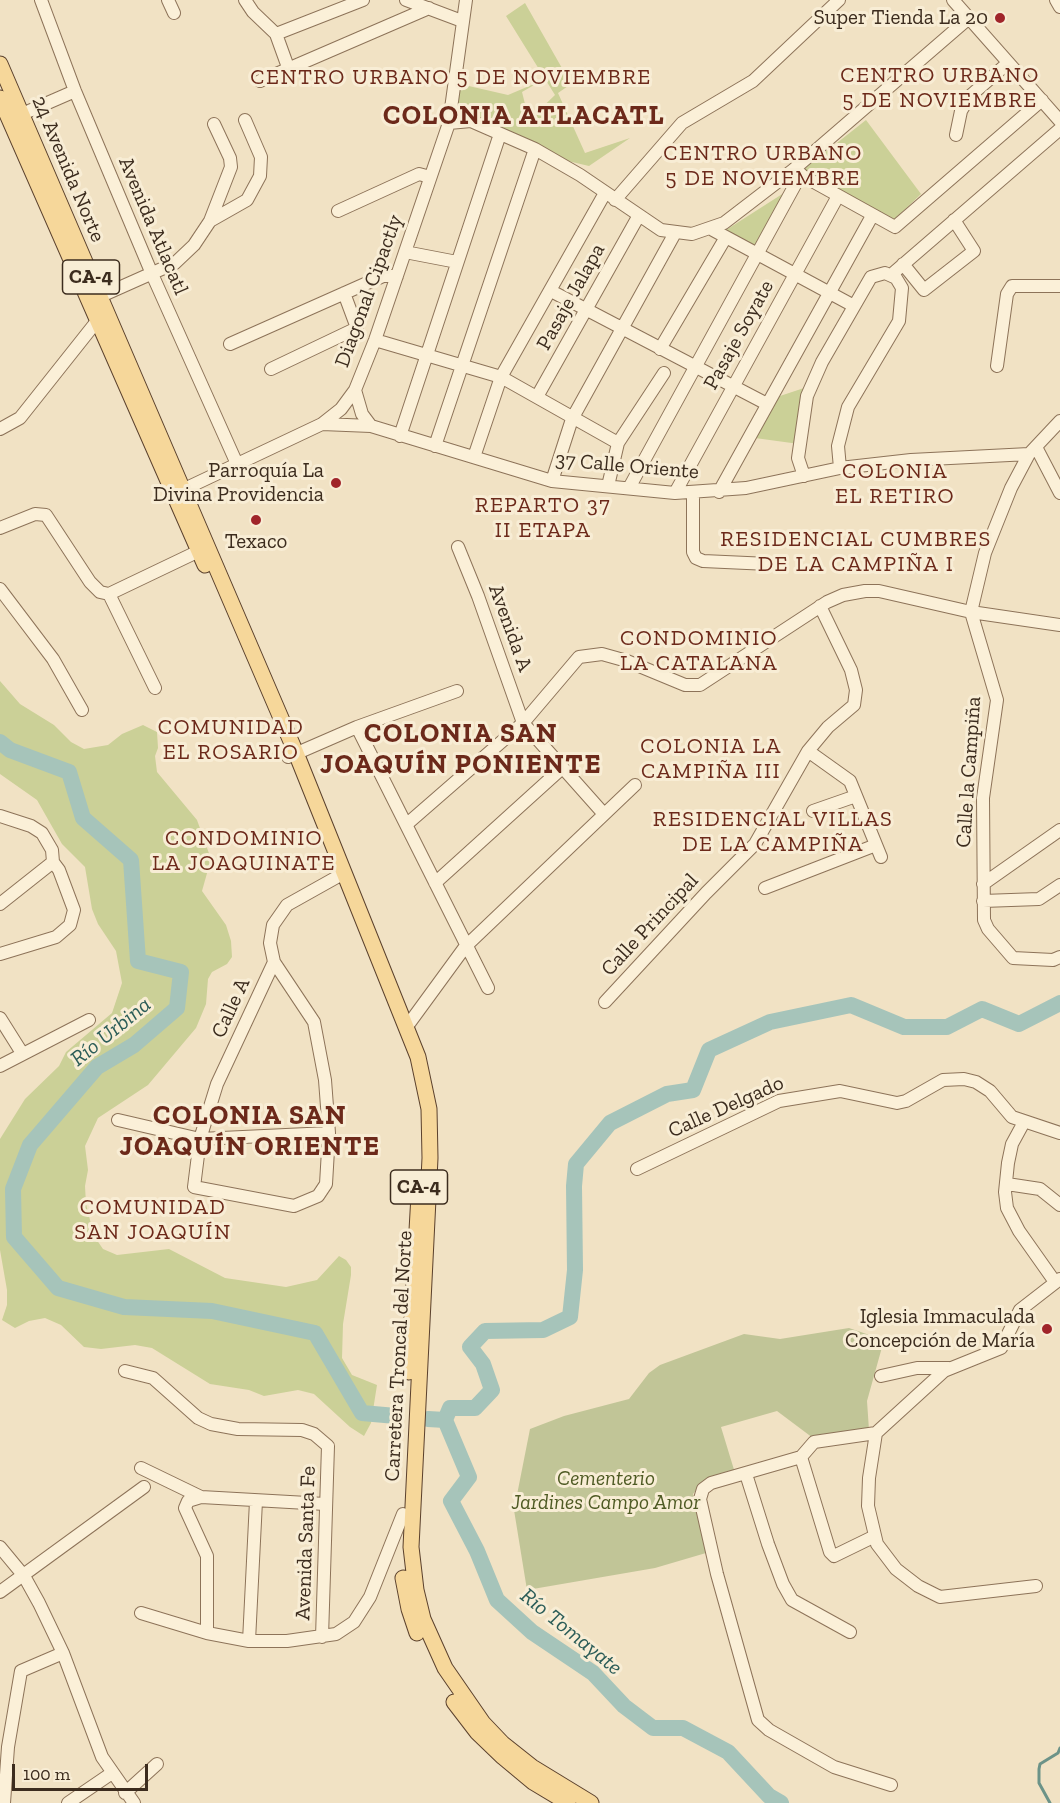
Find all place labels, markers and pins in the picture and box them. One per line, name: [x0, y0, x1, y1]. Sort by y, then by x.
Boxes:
place label: Super Tienda La 20: [814, 5, 988, 31]
marker: Super Tienda La 20: [993, 11, 1007, 25]
place label: Parroquía La Divina Providencia: [153, 458, 324, 508]
marker: Parroquía La Divina Providencia: [329, 476, 343, 490]
marker: Texaco: [249, 513, 263, 527]
place label: Texaco: [225, 529, 287, 555]
place label: Iglesia Immaculada Concepción de María: [845, 1304, 1035, 1354]
marker: Iglesia Immaculada Concepción de María: [1040, 1322, 1054, 1336]

